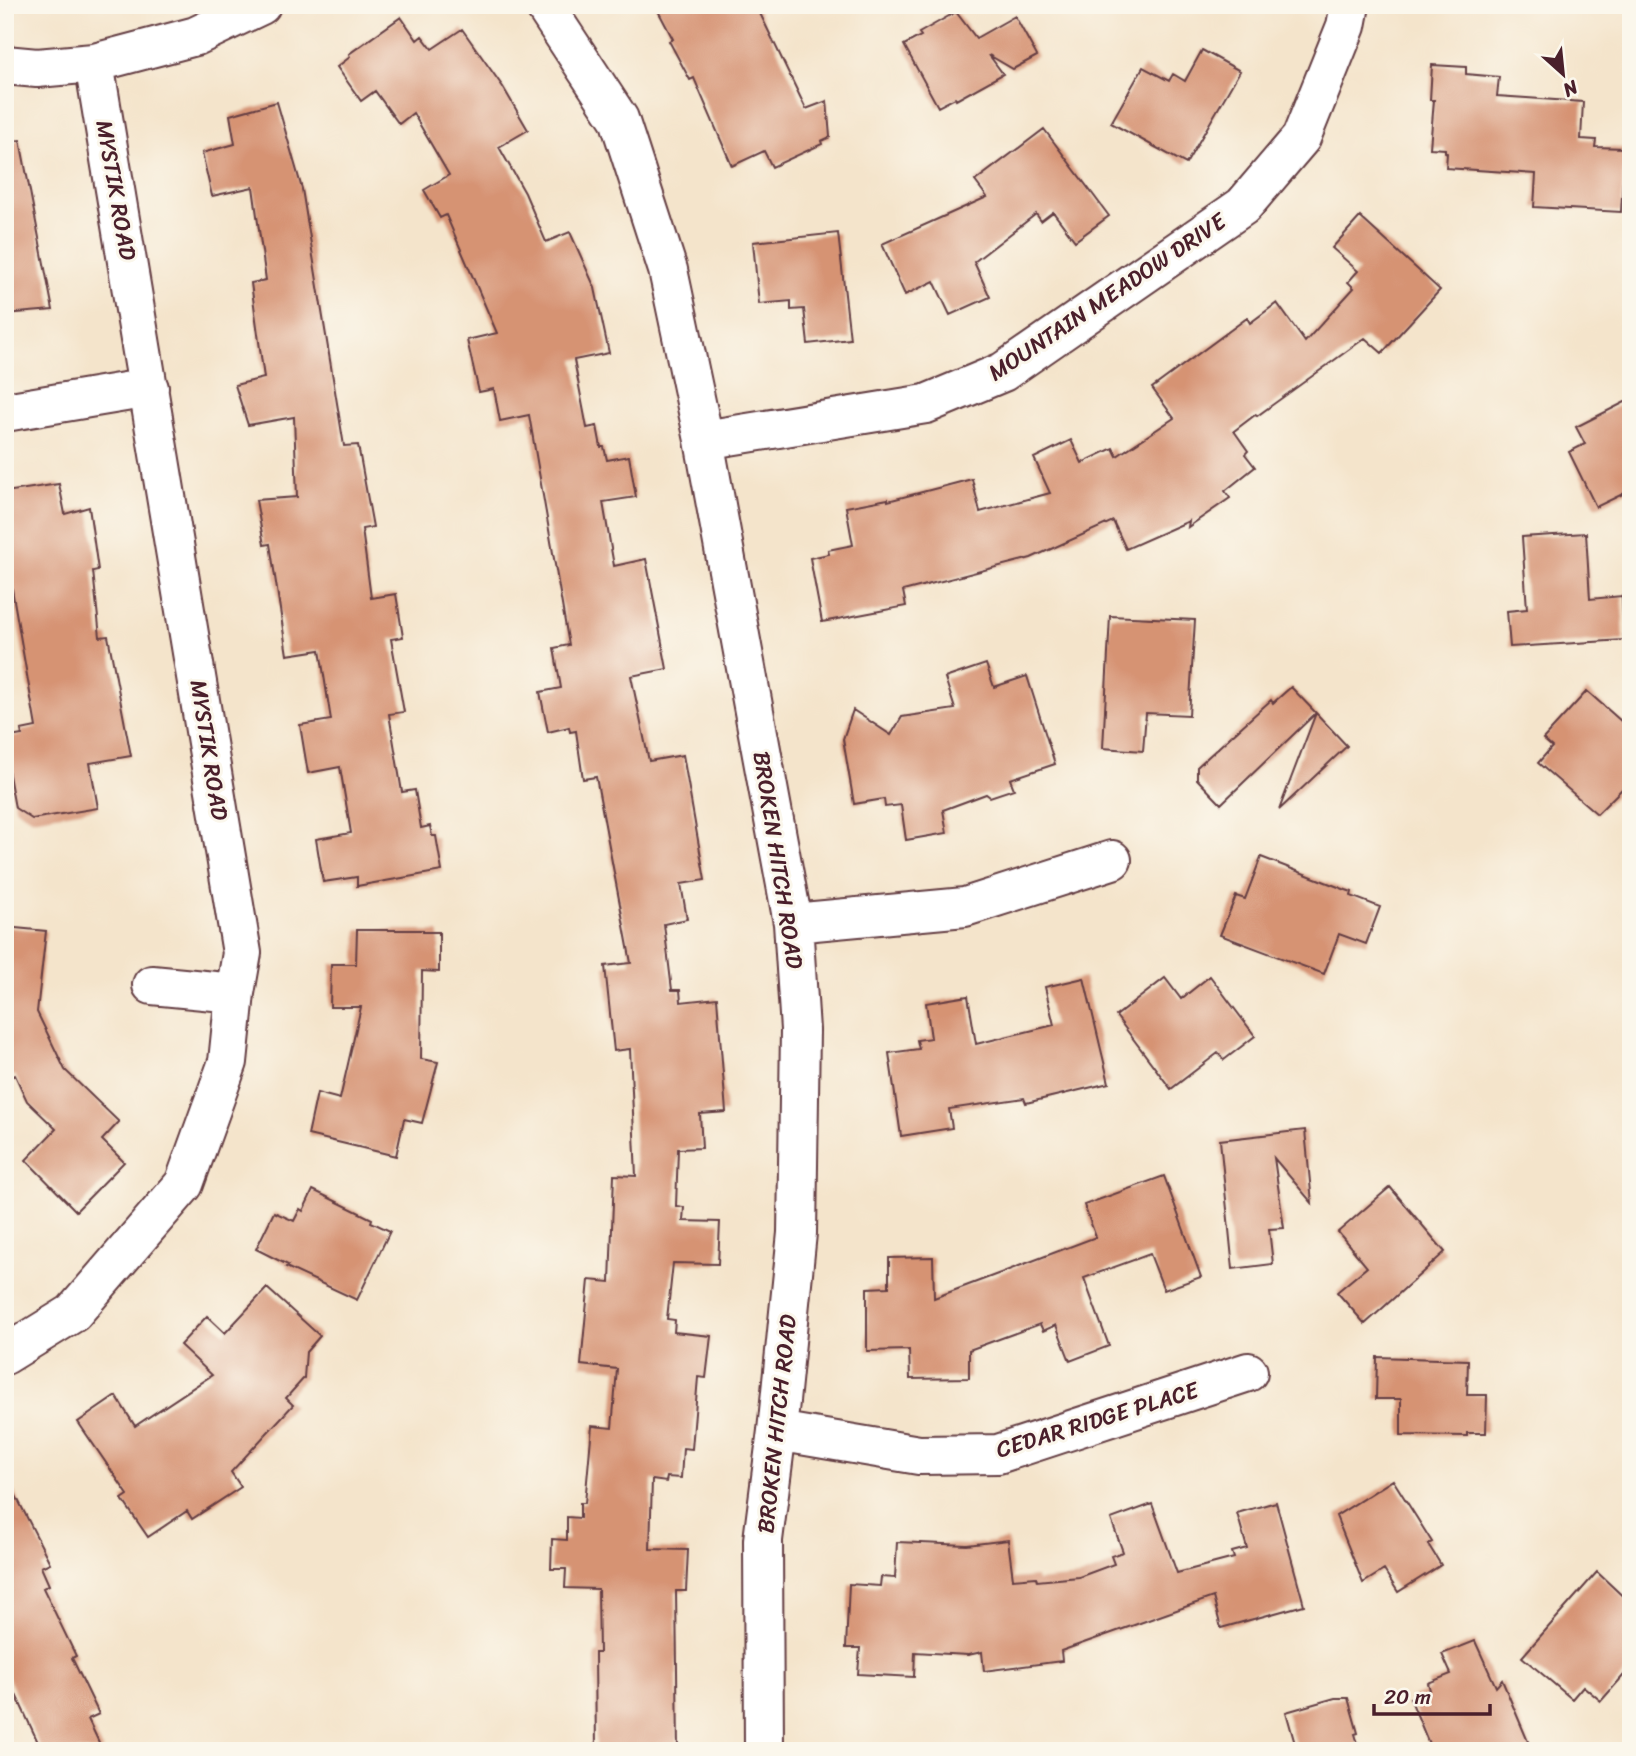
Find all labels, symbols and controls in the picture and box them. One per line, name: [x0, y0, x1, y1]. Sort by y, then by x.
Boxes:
north arrow: [1528, 38, 1598, 108]
text: N: [1556, 71, 1585, 107]
street label: MYSTIK ROAD: [84, 117, 149, 263]
street label: MOUNTAIN MEADOW DRIVE: [979, 201, 1236, 392]
street label: MYSTIK ROAD: [178, 677, 240, 823]
street label: BROKEN HITCH ROAD: [741, 748, 815, 972]
street label: BROKEN HITCH ROAD: [745, 1312, 809, 1535]
street label: CEDAR RIDGE PLACE: [991, 1369, 1204, 1470]
scale bar: [1374, 1672, 1489, 1716]
text: 20 m: [1384, 1678, 1431, 1716]

